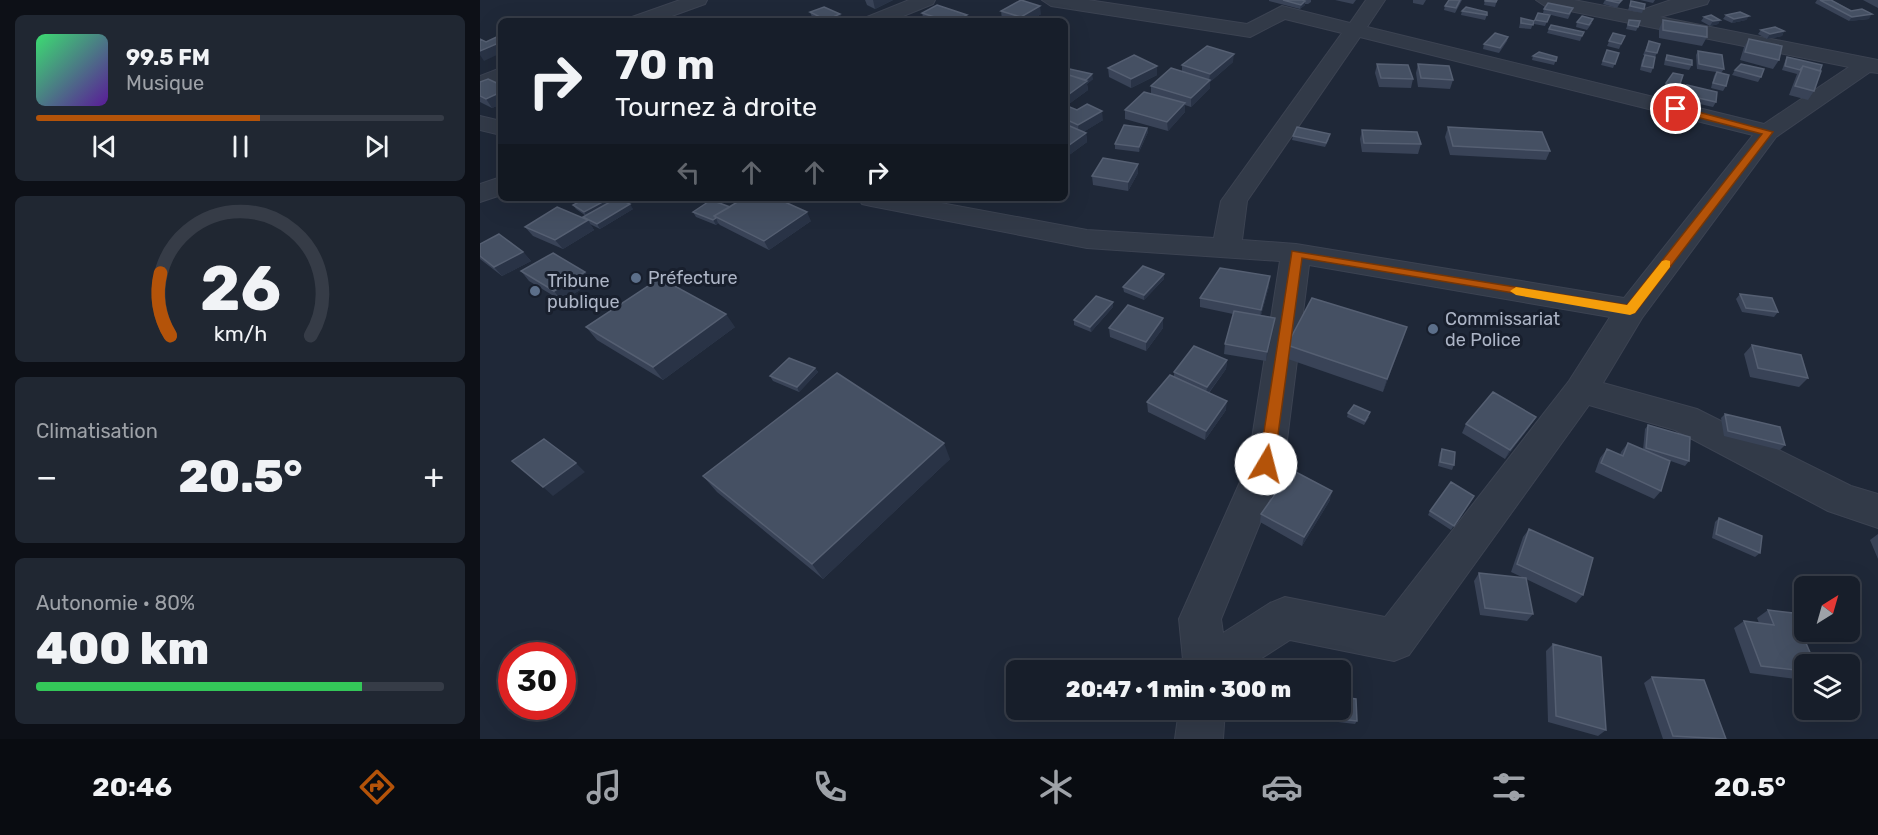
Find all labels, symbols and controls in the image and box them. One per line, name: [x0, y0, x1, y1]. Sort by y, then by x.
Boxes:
text: 70 m: [615, 40, 715, 90]
icon: right: [516, 42, 594, 120]
text: 99.5 FM: [126, 44, 210, 71]
text: Musique: [126, 71, 204, 95]
pin: [1650, 83, 1701, 134]
text: Tournez à droite: [615, 91, 817, 123]
icon: arrive: [1659, 92, 1692, 125]
icon: previous: [88, 130, 121, 163]
icon: pause: [224, 130, 257, 163]
icon: next: [360, 130, 393, 163]
icon: left: [672, 156, 705, 189]
icon: ahead: [735, 156, 768, 189]
icon: ahead: [798, 156, 831, 189]
icon: right: [861, 156, 894, 189]
text: 26: [199, 252, 281, 326]
place label: Préfecture: [648, 267, 738, 289]
place label: Tribune publique: [547, 270, 620, 313]
marker: Préfecture: [629, 271, 643, 285]
marker: Tribune publique: [528, 284, 542, 298]
place label: Commissariat de Police: [1445, 308, 1560, 351]
text: km/h: [213, 321, 267, 346]
marker: Commissariat de Police: [1426, 322, 1440, 336]
text: Climatisation: [36, 419, 158, 443]
position arrow: [1234, 432, 1298, 496]
text: 20.5°: [178, 450, 303, 503]
text: −: [36, 457, 57, 496]
text: +: [423, 457, 444, 496]
north arrow: [1794, 576, 1860, 642]
map controls: [1794, 576, 1860, 720]
text: Autonomie · 80%: [36, 591, 195, 615]
text: 400 km: [36, 622, 209, 675]
speed limit sign: 30: [498, 642, 576, 720]
button: layers: [1794, 654, 1860, 720]
text: 20:47 · 1 min · 300 m: [1066, 676, 1291, 703]
icon: directions: [356, 766, 398, 808]
icon: music: [583, 766, 625, 808]
icon: phone: [809, 766, 851, 808]
icon: climate: [1035, 766, 1077, 808]
icon: car: [1261, 766, 1303, 808]
icon: filters: [1488, 766, 1530, 808]
text: 20:46: [92, 771, 172, 803]
text: 20.5°: [1714, 771, 1786, 803]

